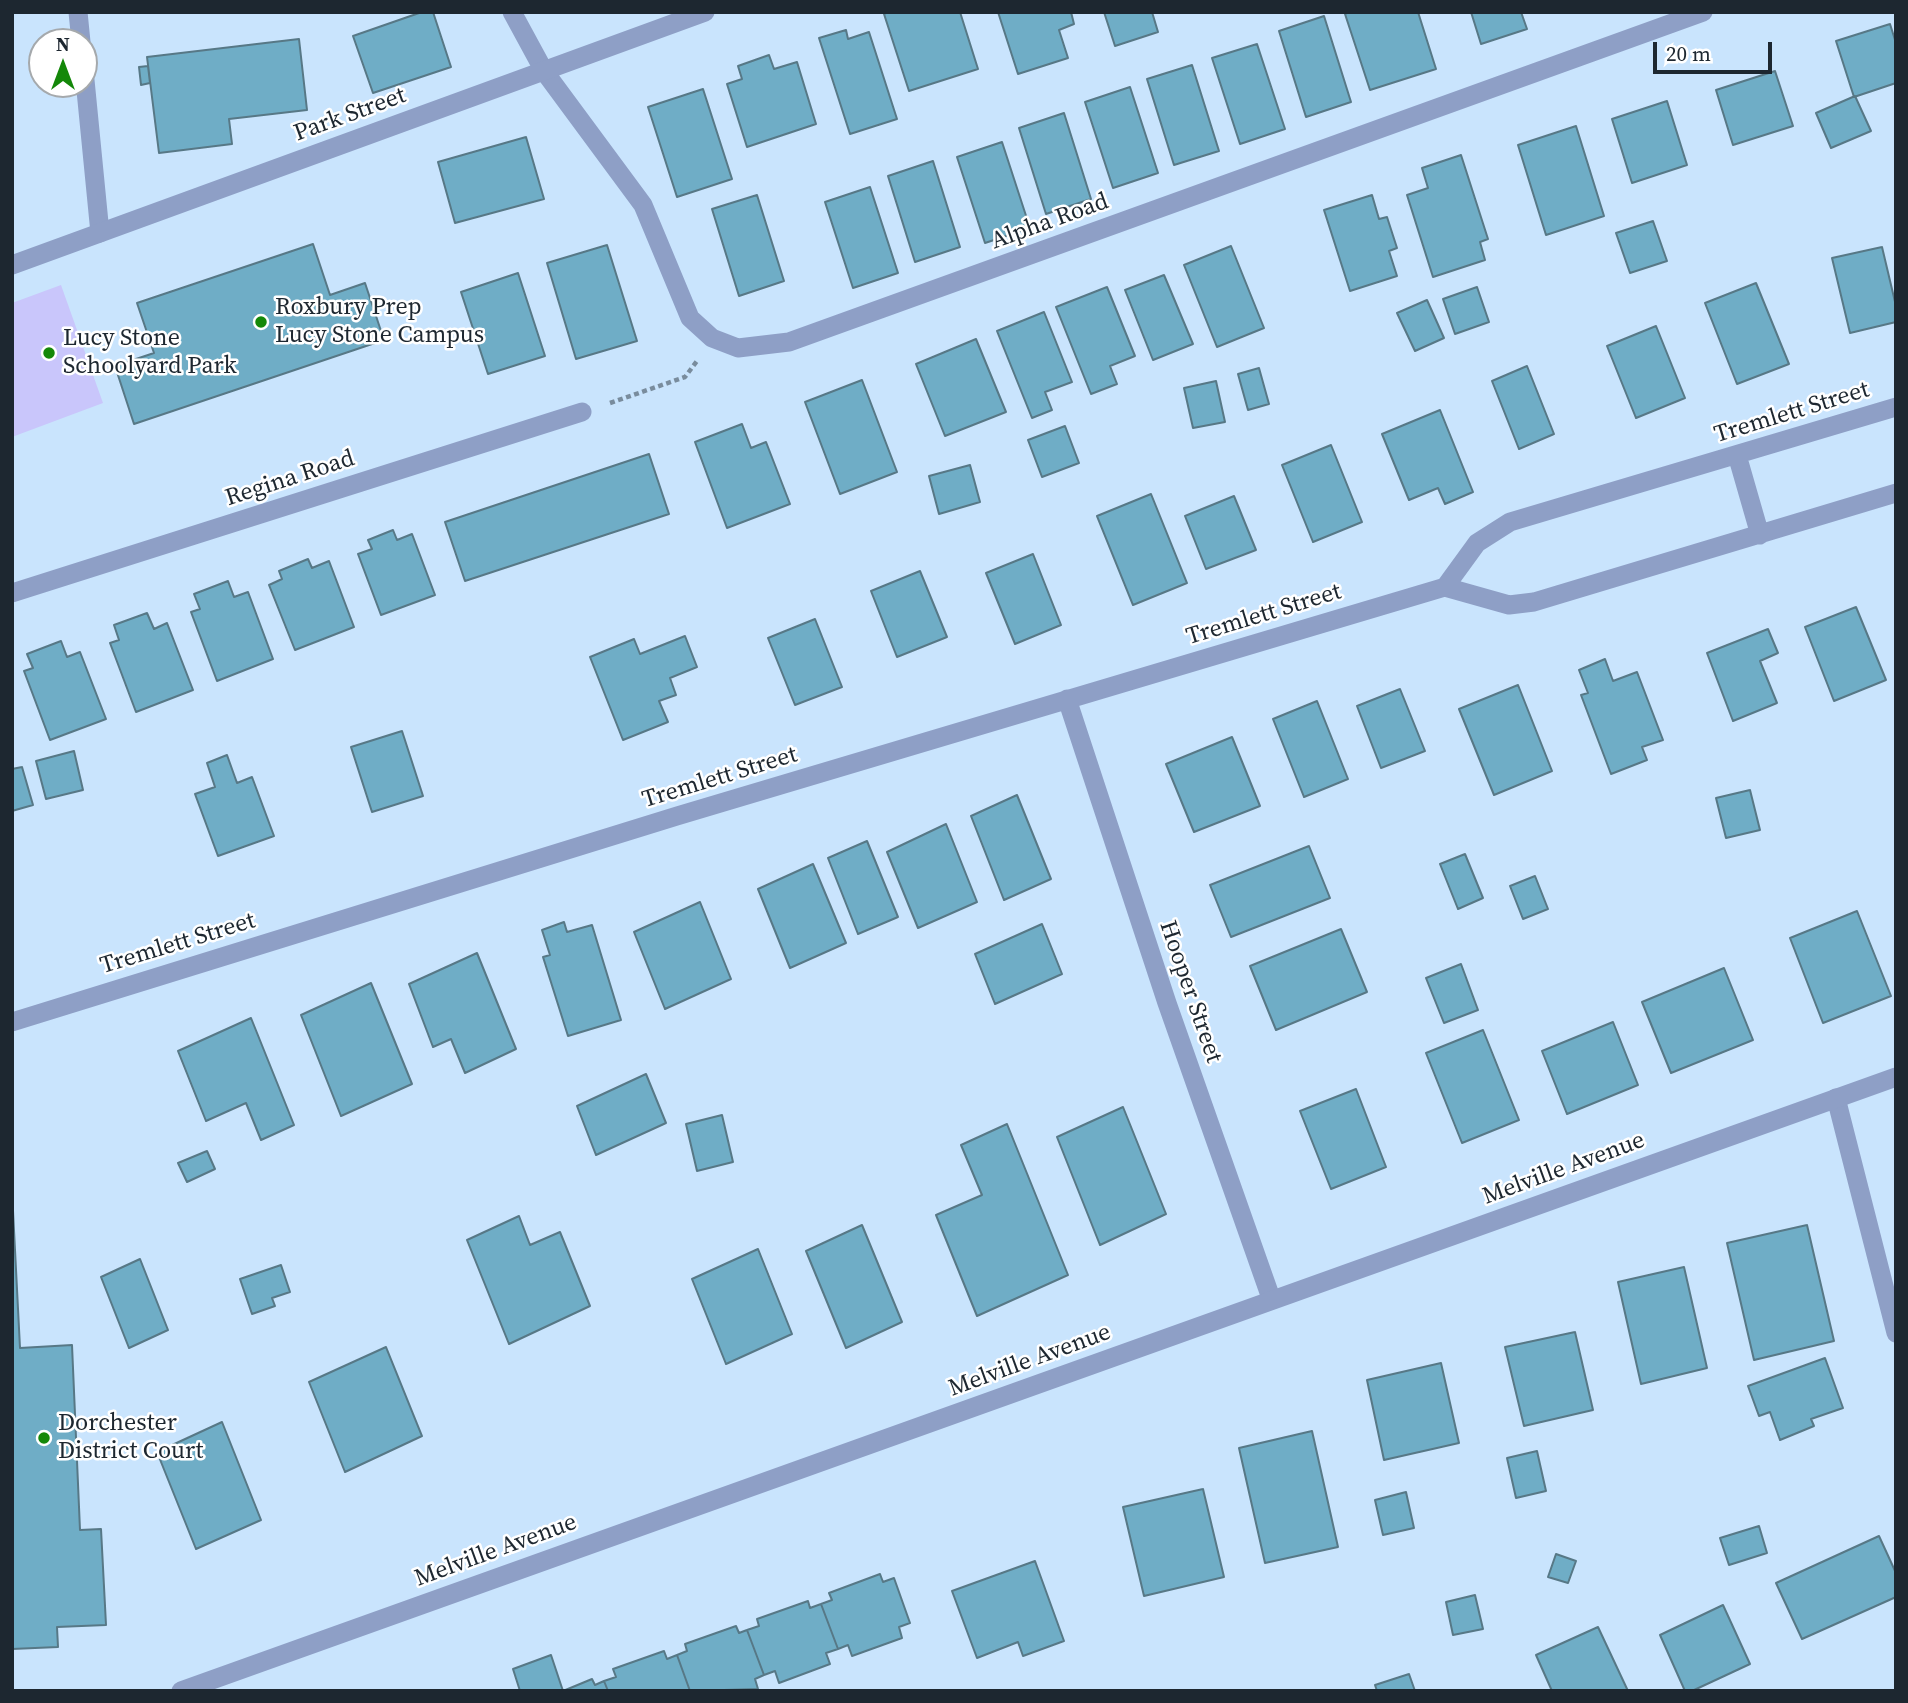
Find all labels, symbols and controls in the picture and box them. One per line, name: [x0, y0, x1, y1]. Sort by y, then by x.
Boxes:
north arrow: [28, 28, 98, 98]
scale bar: [1656, 28, 1775, 72]
text: N: [56, 31, 70, 57]
text: 20 m: [1666, 39, 1711, 68]
street label: Park Street: [290, 81, 410, 149]
street label: Alpha Road: [987, 187, 1113, 257]
place label: Roxbury Prep Lucy Stone Campus: [275, 294, 484, 350]
marker: Roxbury Prep Lucy Stone Campus: [253, 314, 269, 330]
place label: Lucy Stone Schoolyard Park: [63, 325, 237, 381]
marker: Lucy Stone Schoolyard Park: [41, 345, 57, 361]
street label: Tremlett Street: [1711, 376, 1873, 450]
street label: Regina Road: [222, 445, 358, 513]
street label: Tremlett Street: [1183, 578, 1345, 652]
street label: Tremlett Street: [639, 741, 801, 815]
street label: Tremlett Street: [97, 907, 259, 981]
street label: Hooper Street: [1152, 917, 1228, 1067]
street label: Melville Avenue: [1479, 1126, 1649, 1212]
street label: Melville Avenue: [945, 1318, 1115, 1404]
place label: Dorchester District Court: [58, 1410, 203, 1466]
marker: Dorchester District Court: [36, 1430, 52, 1446]
street label: Melville Avenue: [411, 1508, 581, 1594]

